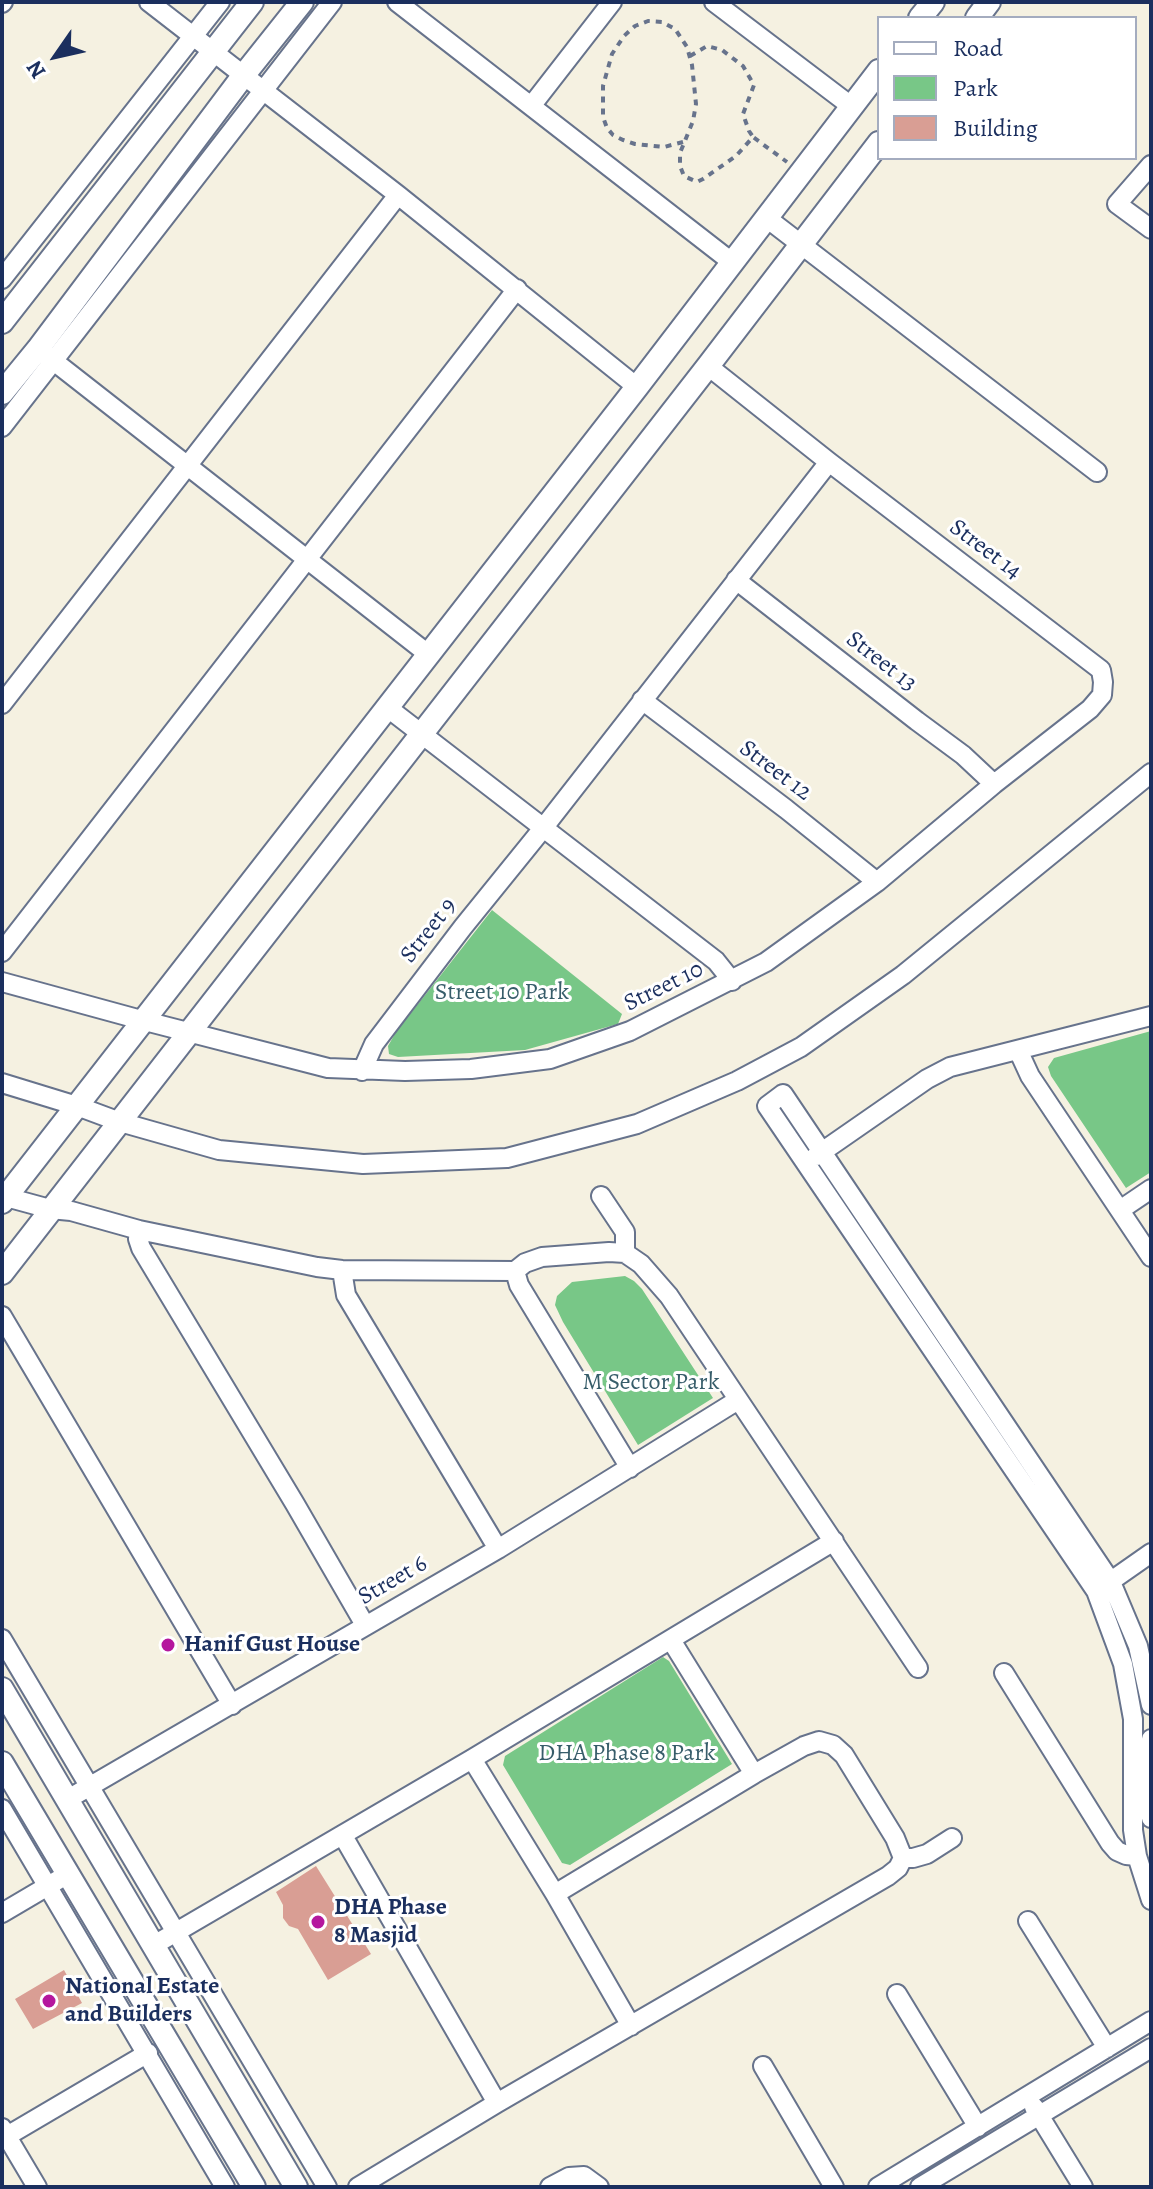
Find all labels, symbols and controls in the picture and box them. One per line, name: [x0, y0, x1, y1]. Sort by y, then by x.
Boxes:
north arrow: [16, 16, 96, 96]
legend: [877, 16, 1137, 160]
text: Road: [953, 32, 1003, 64]
text: N: [19, 54, 53, 84]
text: Park: [953, 72, 998, 104]
text: Building: [953, 112, 1038, 144]
street label: Street 14: [943, 514, 1027, 586]
street label: Street 13: [840, 625, 922, 699]
street label: Street 12: [733, 734, 817, 808]
street label: Street 9: [395, 893, 463, 969]
street label: Street 10: [620, 955, 708, 1019]
park label: Street 10 Park: [435, 979, 569, 1007]
park label: M Sector Park: [582, 1369, 720, 1397]
street label: Street 6: [353, 1550, 433, 1612]
place label: Hanif Gust House: [184, 1631, 360, 1659]
marker: Hanif Gust House: [159, 1636, 177, 1654]
park label: DHA Phase 8 Park: [538, 1740, 716, 1768]
place label: DHA Phase 8 Masjid: [334, 1894, 447, 1950]
marker: DHA Phase 8 Masjid: [309, 1913, 327, 1931]
place label: National Estate and Builders: [65, 1973, 219, 2029]
marker: National Estate and Builders: [40, 1992, 58, 2010]

